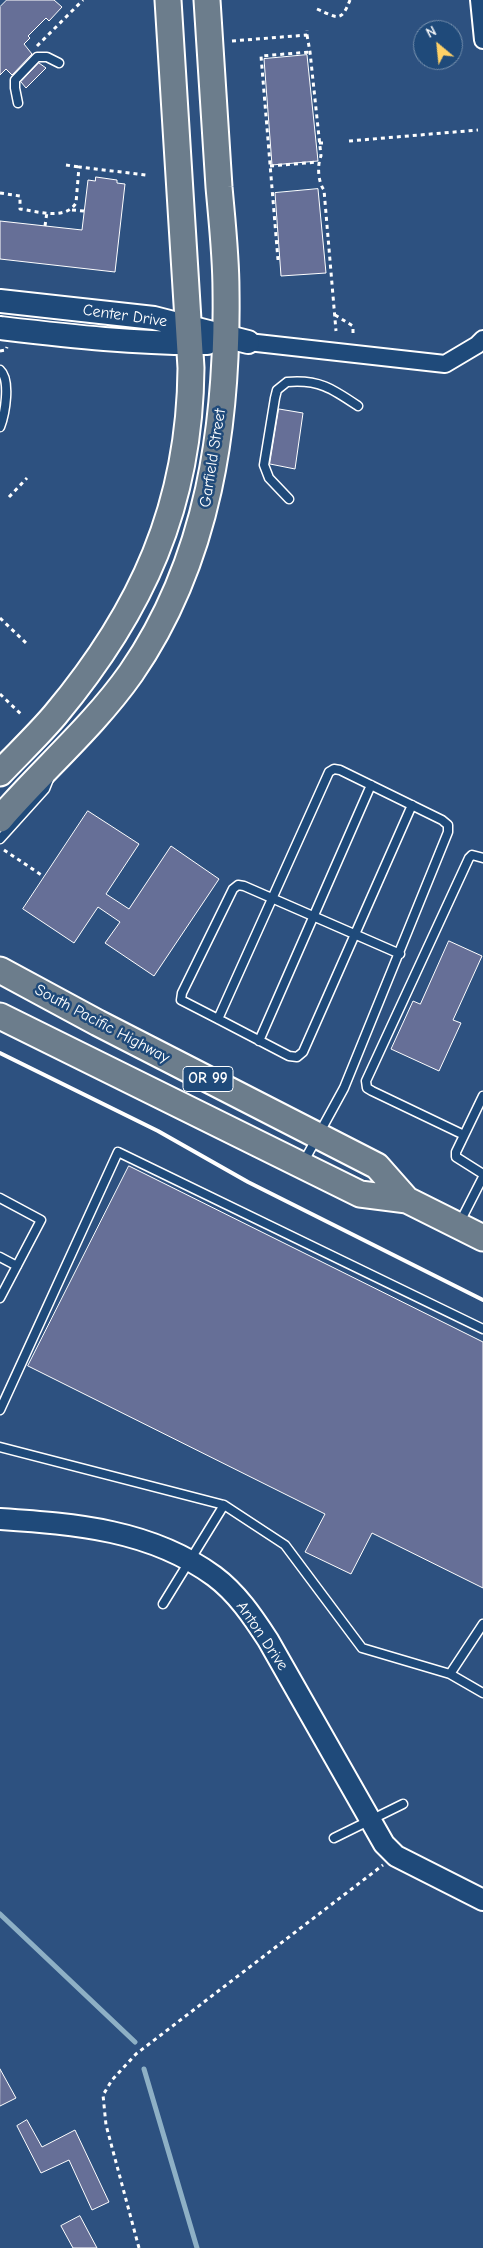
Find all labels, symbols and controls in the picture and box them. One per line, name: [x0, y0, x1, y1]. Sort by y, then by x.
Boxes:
north arrow: [413, 20, 463, 70]
text: N: [423, 23, 439, 42]
street label: Center Drive: [82, 301, 168, 331]
street label: Garfield Street: [196, 407, 230, 509]
street label: South Pacific Highway: [31, 980, 173, 1068]
road number: OR 99: [183, 1066, 233, 1092]
street label: Anton Drive: [232, 1598, 292, 1674]

